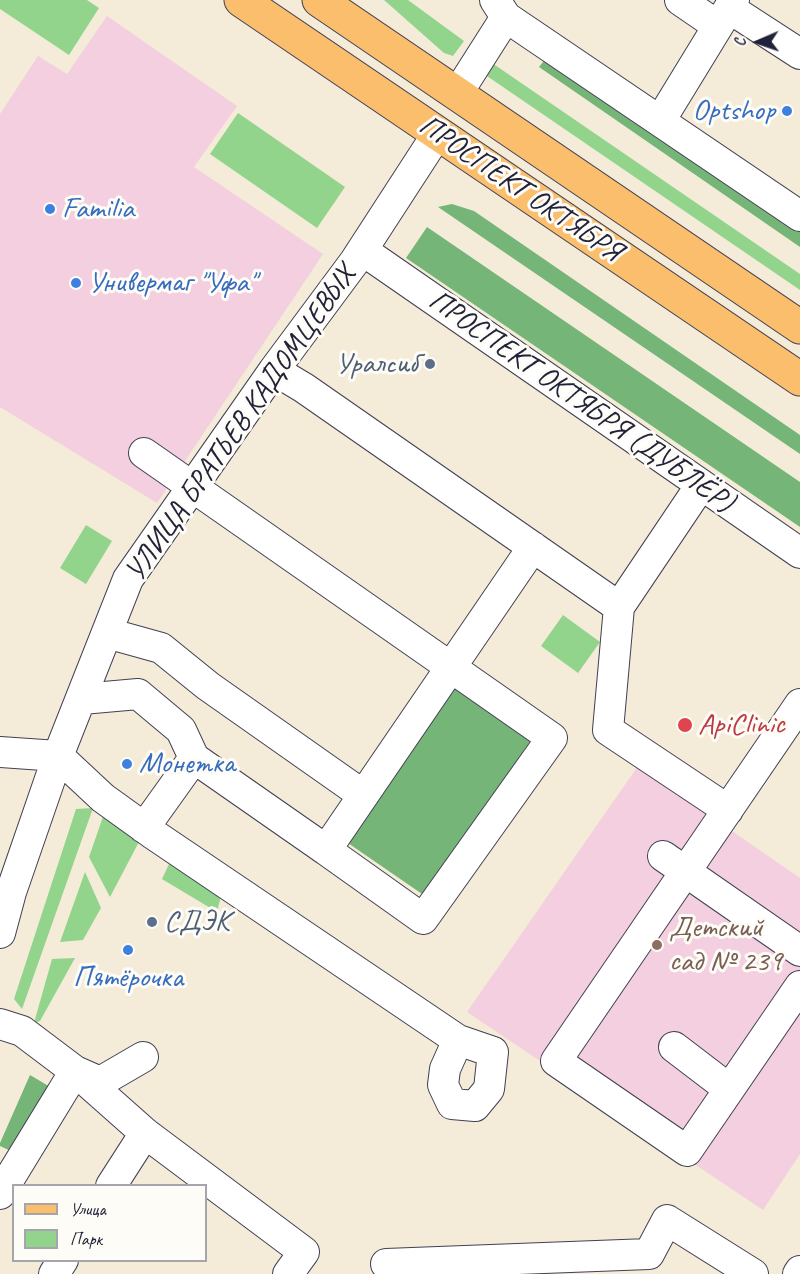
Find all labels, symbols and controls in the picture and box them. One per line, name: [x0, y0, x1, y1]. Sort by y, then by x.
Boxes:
north arrow: [728, 12, 788, 72]
text: С: [730, 38, 750, 47]
place label: Optshop: [692, 93, 775, 129]
marker: Optshop: [780, 104, 794, 118]
street label: ПРОСПЕКТ ОКТЯБРЯ: [412, 108, 628, 270]
place label: Familia: [62, 191, 134, 227]
marker: Familia: [43, 202, 57, 216]
street label: УЛИЦА БРАТЬЕВ КАДОМЦЕВЫХ: [118, 259, 364, 589]
place label: Универмаг "Уфа": [88, 265, 256, 301]
marker: Универмаг "Уфа": [69, 276, 83, 290]
street label: ПРОСПЕКТ ОКТЯБРЯ (ДУБЛЁР): [421, 283, 741, 521]
place label: Уралсиб: [336, 346, 418, 382]
marker: Уралсиб: [423, 357, 437, 371]
place label: ApiClinic: [698, 707, 785, 743]
marker: ApiClinic: [676, 716, 694, 734]
place label: Монетка: [139, 746, 235, 782]
marker: Монетка: [120, 757, 134, 771]
place label: СДЭК: [164, 904, 230, 940]
place label: Детский сад № 239: [669, 910, 782, 980]
marker: СДЭК: [145, 915, 159, 929]
marker: Детский сад № 239: [650, 938, 664, 952]
marker: Пятёрочка: [121, 943, 135, 957]
place label: Пятёрочка: [73, 960, 183, 996]
legend: [12, 1184, 207, 1262]
text: Улица: [70, 1198, 106, 1220]
text: Парк: [70, 1228, 102, 1250]

